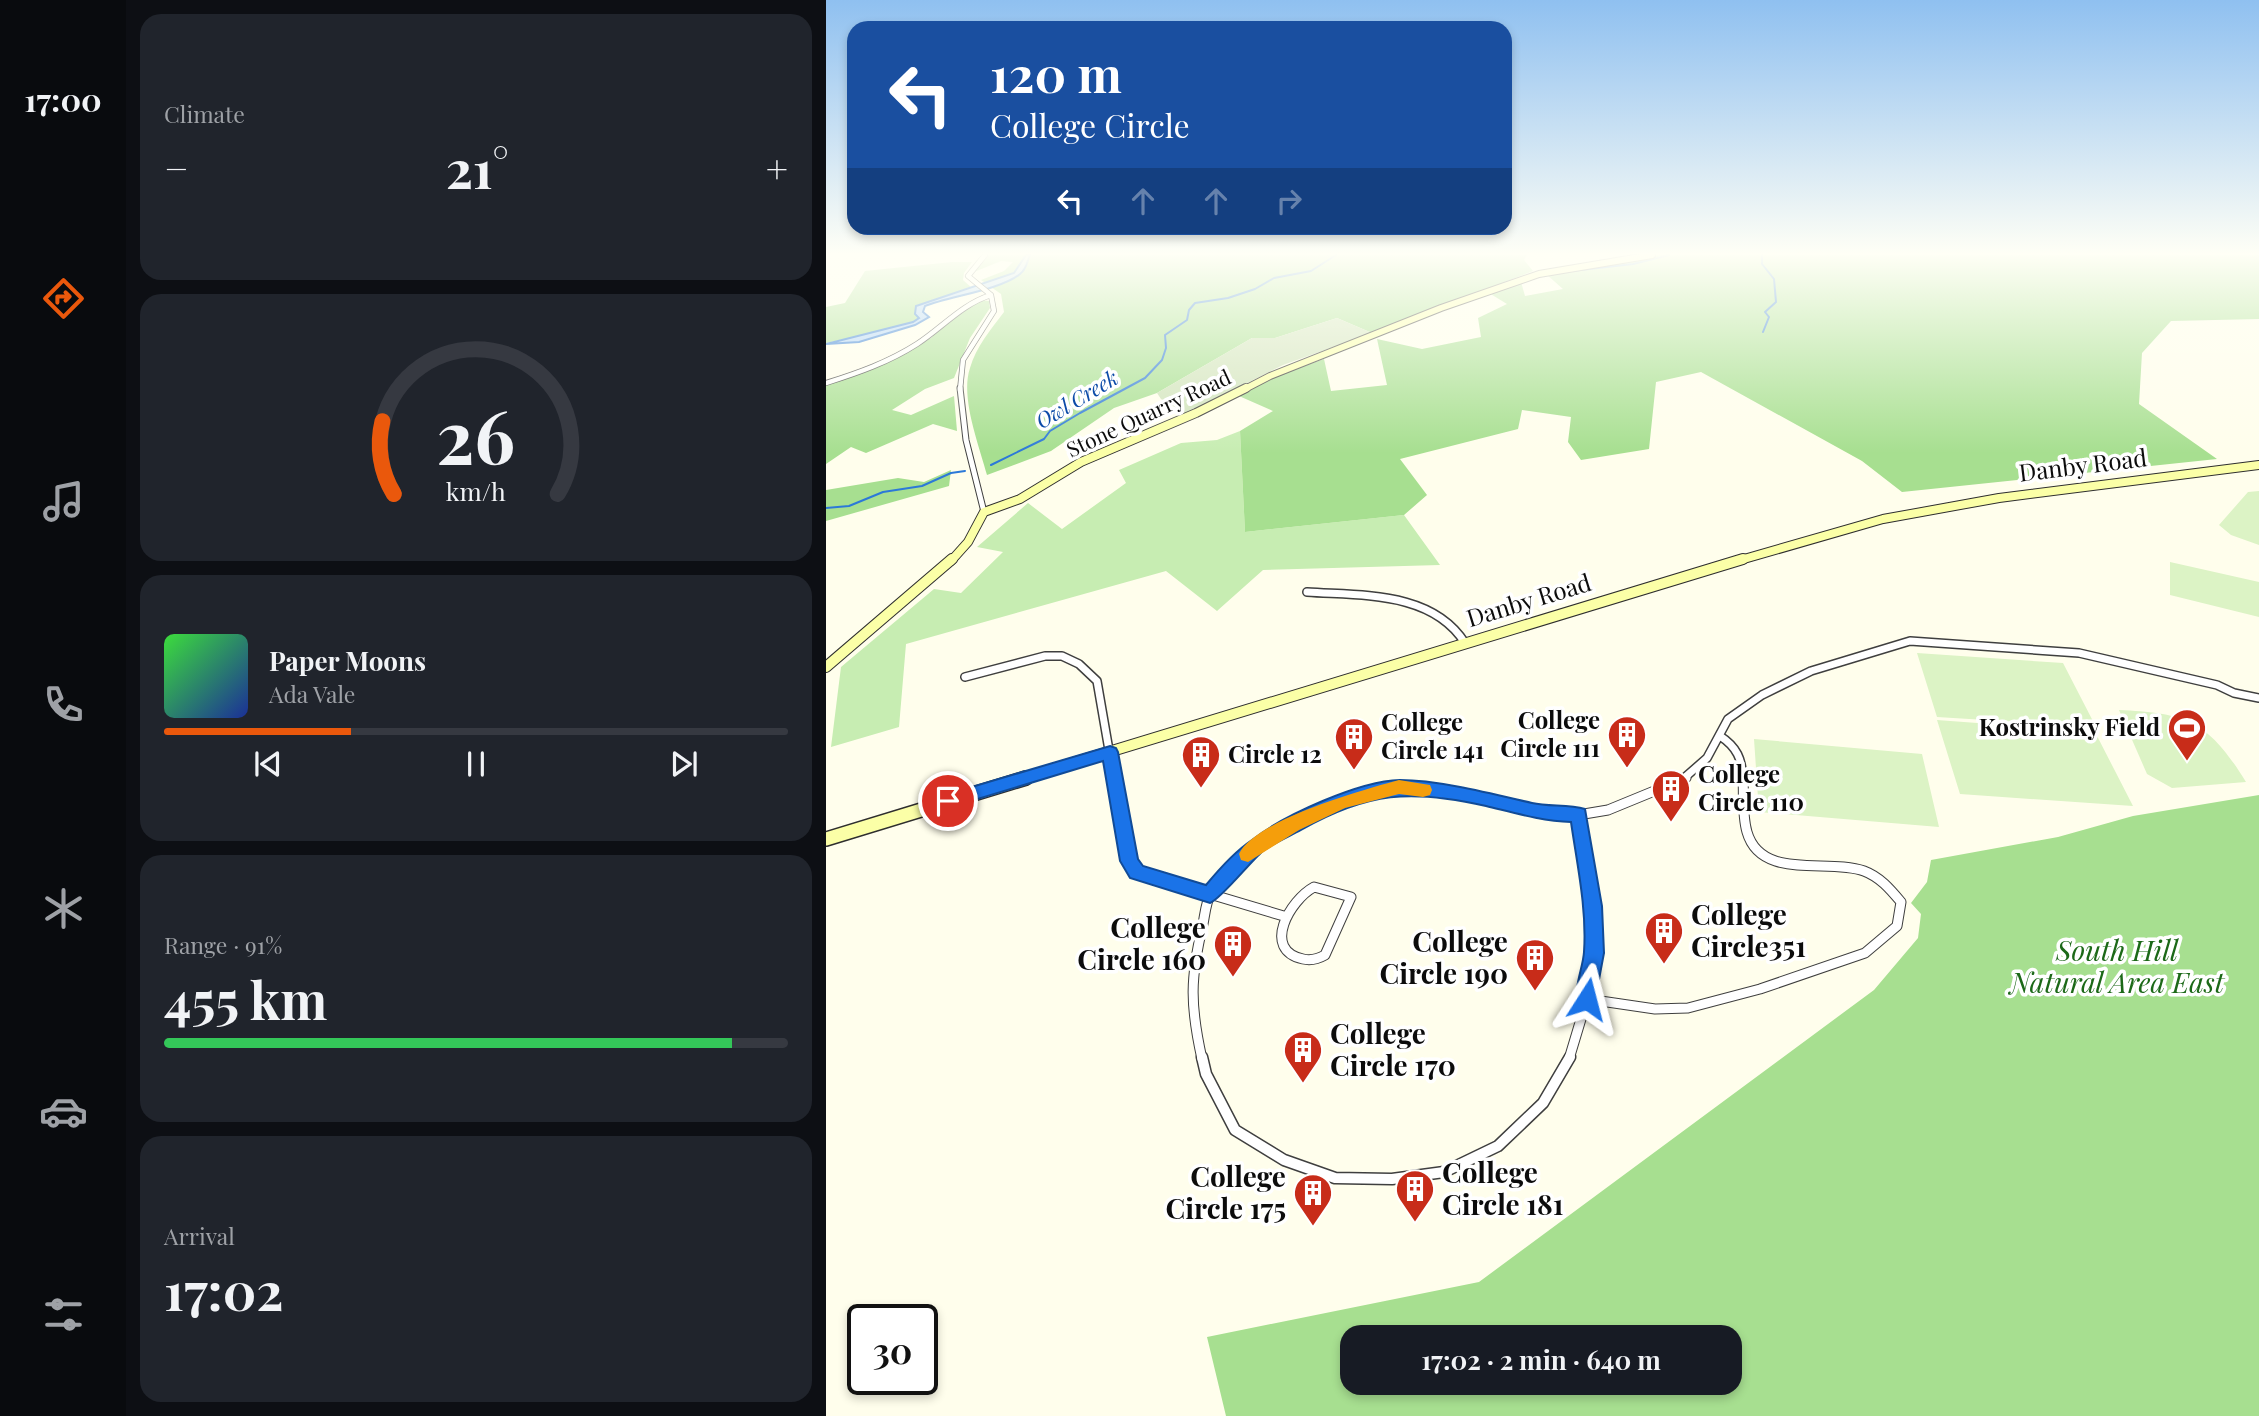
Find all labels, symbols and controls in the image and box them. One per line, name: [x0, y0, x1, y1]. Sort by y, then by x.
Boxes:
text: 120 m: [990, 40, 1122, 105]
icon: left: [875, 49, 966, 140]
text: 17:00: [24, 77, 102, 120]
text: Climate: [164, 98, 245, 129]
text: College Circle: [990, 103, 1190, 146]
text: 21°: [446, 133, 509, 202]
text: −: [164, 142, 189, 193]
text: +: [766, 142, 788, 193]
icon: left: [1051, 182, 1089, 220]
icon: ahead: [1124, 182, 1162, 220]
icon: ahead: [1197, 182, 1235, 220]
icon: right: [1270, 182, 1308, 220]
icon: directions: [39, 274, 88, 323]
street label: Stone Quarry Road: [1061, 362, 1235, 463]
water label: Owl Creek: [1030, 363, 1123, 434]
text: 26: [437, 385, 515, 482]
street label: Danby Road: [2017, 440, 2149, 488]
text: km/h: [446, 473, 506, 506]
icon: music: [39, 477, 88, 526]
street label: Danby Road: [1462, 565, 1595, 633]
text: Paper Moons: [269, 643, 426, 678]
text: Ada Vale: [269, 678, 356, 709]
icon: phone: [39, 680, 88, 729]
place label: College Circle 111: [1500, 703, 1600, 763]
place label: College Circle 141: [1381, 705, 1484, 765]
sports icon: Kostrinsky Field: [2166, 707, 2208, 762]
place label: Kostrinsky Field: [1979, 710, 2160, 742]
building icon: College Circle 111: [1606, 714, 1648, 769]
building icon: College Circle 141: [1333, 716, 1375, 771]
building icon: Circle 12: [1180, 734, 1222, 789]
place label: Circle 12: [1228, 737, 1322, 769]
icon: previous: [249, 745, 287, 783]
icon: pause: [457, 745, 495, 783]
icon: next: [665, 745, 703, 783]
place label: College Circle 110: [1698, 757, 1804, 817]
building icon: College Circle 110: [1650, 768, 1692, 823]
pin: [918, 771, 978, 831]
icon: arrive: [929, 782, 967, 820]
icon: climate: [39, 884, 88, 933]
place label: College Circle351: [1691, 895, 1806, 964]
place label: College Circle 160: [1077, 908, 1206, 977]
building icon: College Circle351: [1643, 910, 1685, 965]
place label: College Circle 190: [1380, 922, 1508, 991]
building icon: College Circle 160: [1212, 923, 1254, 978]
text: Range · 91%: [164, 929, 282, 960]
park label: South Hill Natural Area East: [2007, 931, 2226, 1000]
building icon: College Circle 190: [1514, 937, 1556, 992]
position arrow: [1550, 962, 1624, 1036]
text: 455 km: [164, 964, 327, 1033]
place label: College Circle 170: [1330, 1014, 1456, 1083]
building icon: College Circle 170: [1282, 1029, 1324, 1084]
icon: car: [39, 1087, 88, 1136]
place label: College Circle 181: [1442, 1153, 1563, 1222]
place label: College Circle 175: [1165, 1157, 1286, 1226]
building icon: College Circle 181: [1394, 1168, 1436, 1223]
building icon: College Circle 175: [1292, 1172, 1334, 1227]
text: Arrival: [164, 1220, 235, 1251]
text: 17:02: [164, 1255, 283, 1324]
icon: filters: [39, 1290, 88, 1339]
speed limit sign: 30: [847, 1304, 938, 1395]
text: 17:02 · 2 min · 640 m: [1421, 1342, 1661, 1377]

